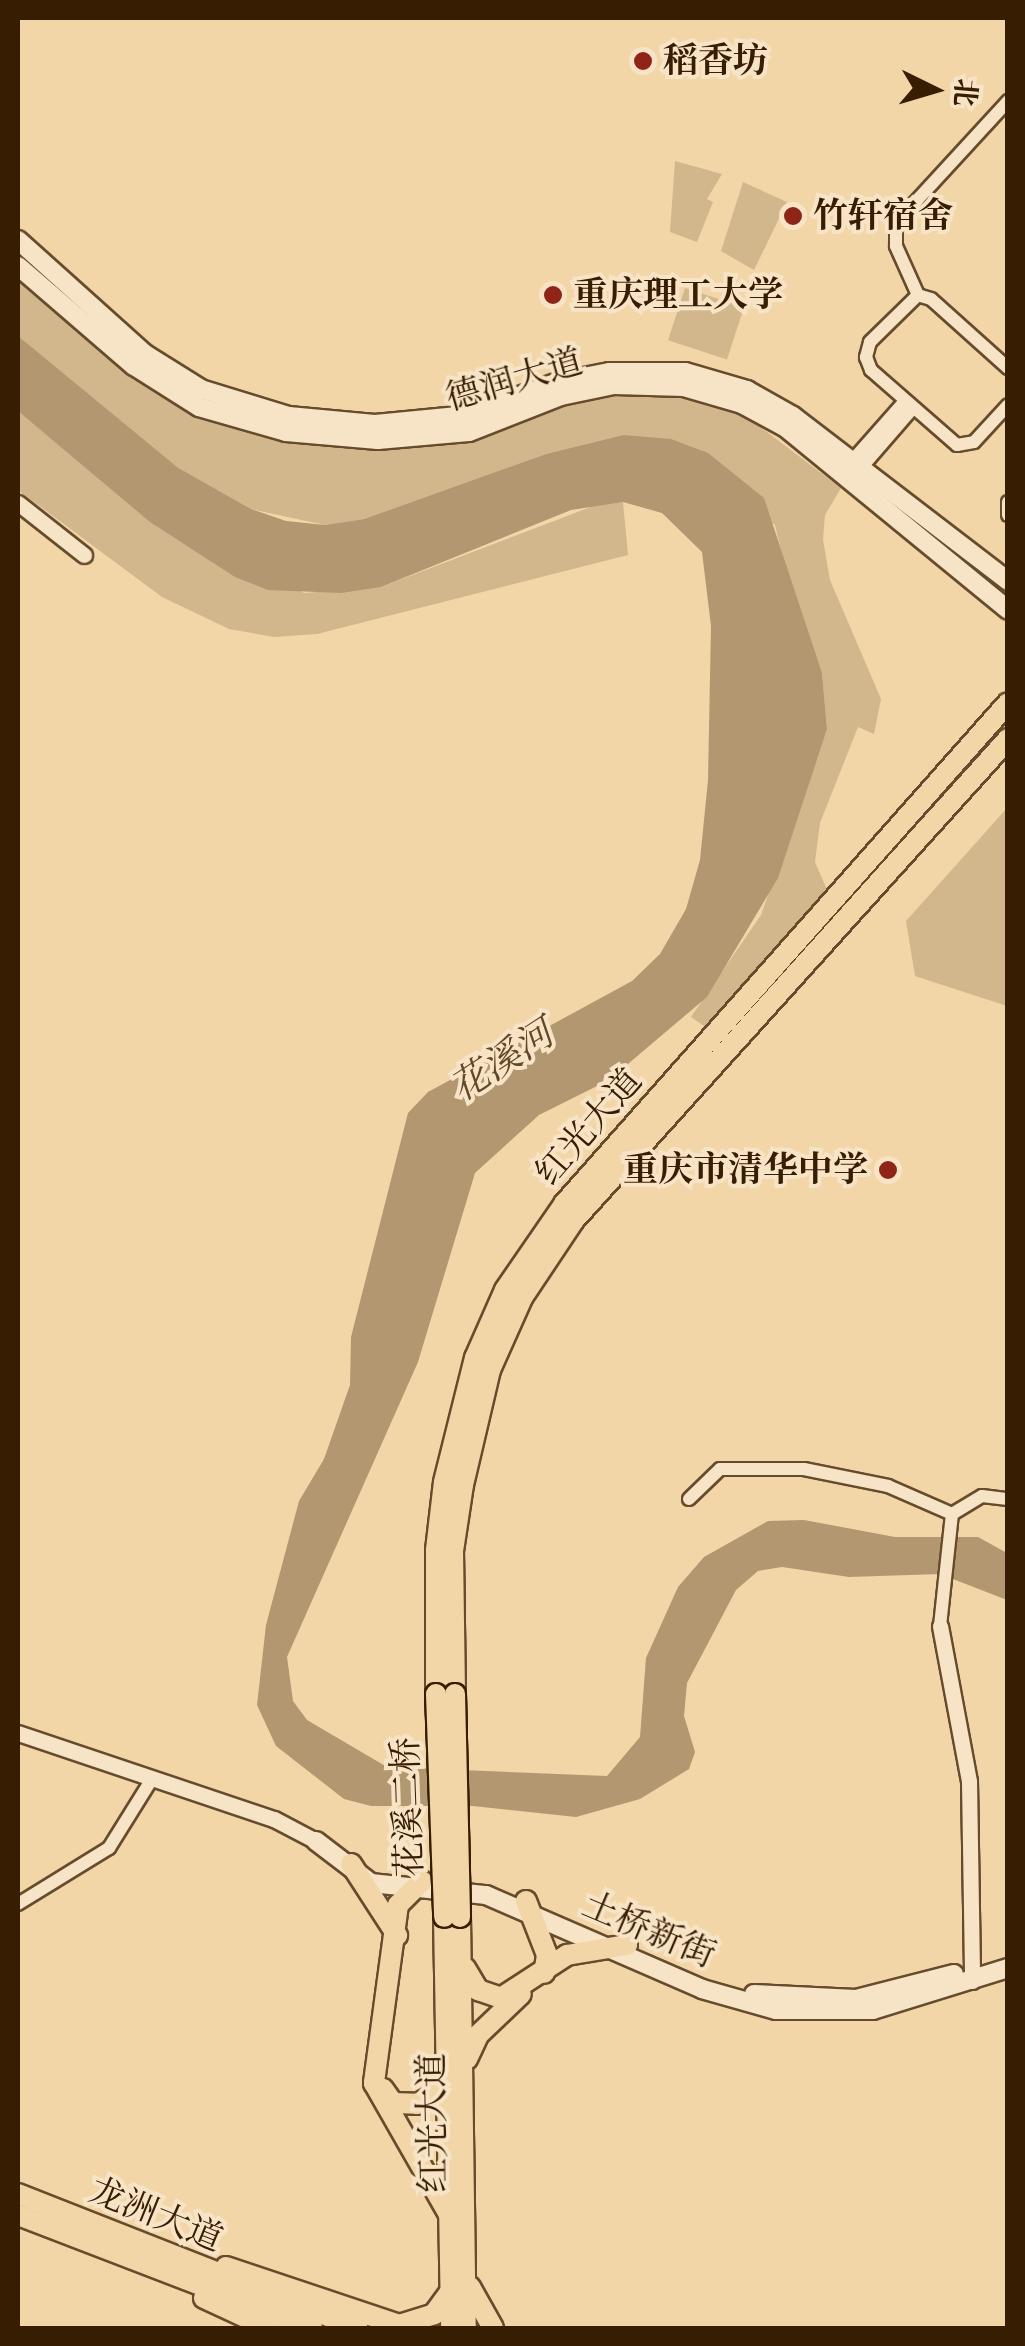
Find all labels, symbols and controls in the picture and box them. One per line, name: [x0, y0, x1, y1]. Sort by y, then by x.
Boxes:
place label: 稻香坊: [663, 40, 768, 82]
north arrow: [885, 40, 985, 140]
marker: 稻香坊: [632, 50, 654, 72]
text: 北: [947, 77, 984, 108]
place label: 竹轩宿舍: [813, 195, 953, 237]
marker: 竹轩宿舍: [782, 205, 804, 227]
place label: 重庆理工大学: [573, 274, 783, 316]
marker: 重庆理工大学: [542, 284, 564, 306]
street label: 德润大道: [441, 341, 587, 419]
water label: 花溪河: [442, 1011, 562, 1111]
street label: 红光大道: [527, 1060, 651, 1194]
place label: 重庆市清华中学: [623, 1149, 868, 1191]
marker: 重庆市清华中学: [877, 1159, 899, 1181]
street label: 花溪二桥: [385, 1736, 431, 1878]
street label: 土桥新街: [576, 1883, 722, 1977]
street label: 红光大道: [411, 2053, 455, 2193]
street label: 龙洲大道: [83, 2169, 229, 2261]

